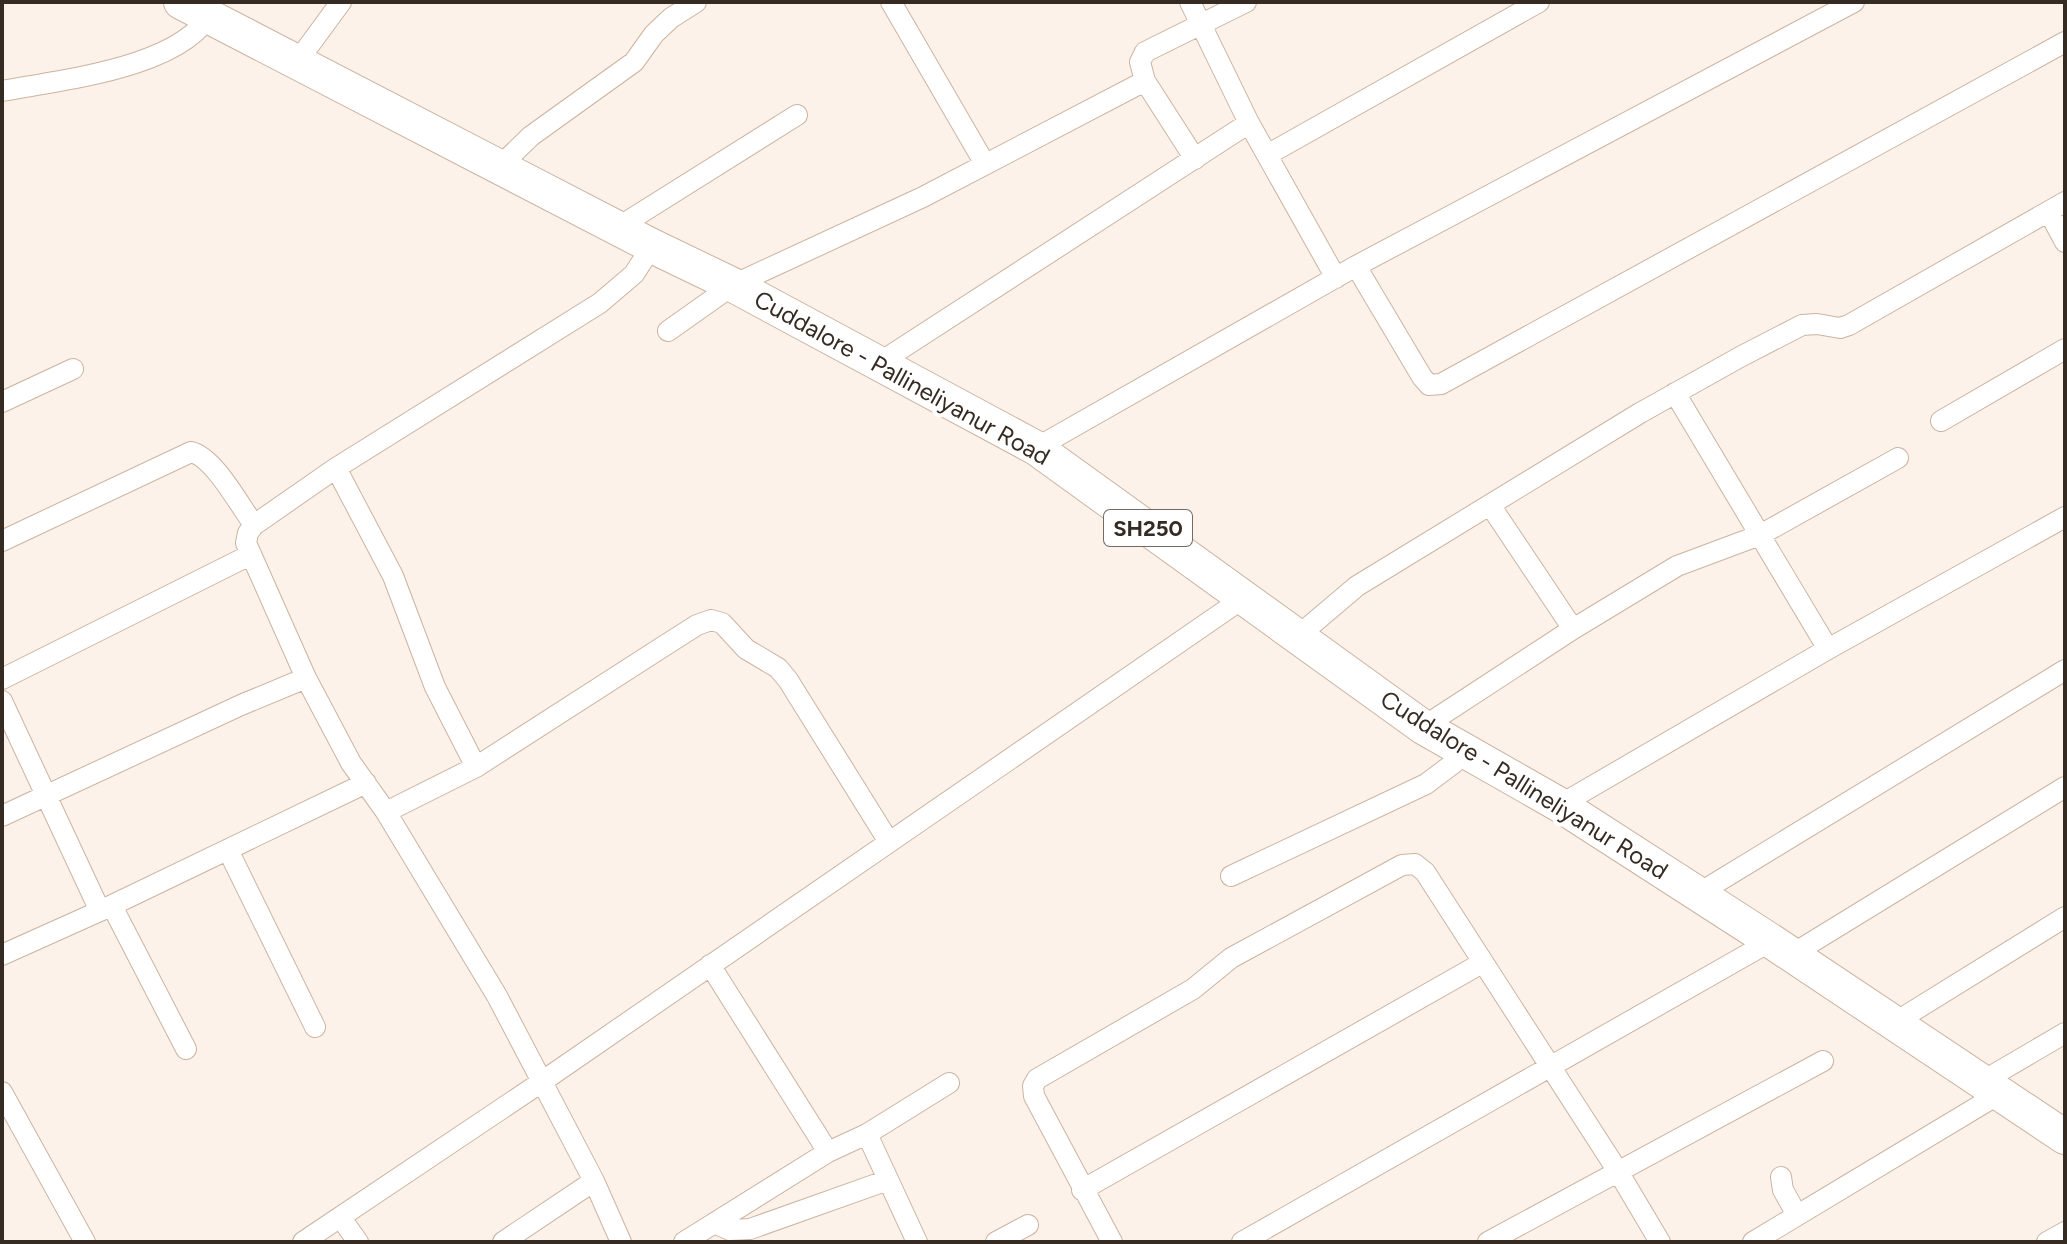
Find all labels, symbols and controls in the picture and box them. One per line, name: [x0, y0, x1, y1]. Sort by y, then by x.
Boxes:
street label: Cuddalore - Pallineliyanur Road: [749, 284, 1055, 471]
road number: SH250: [1104, 510, 1192, 546]
street label: Cuddalore - Pallineliyanur Road: [1375, 684, 1673, 885]

